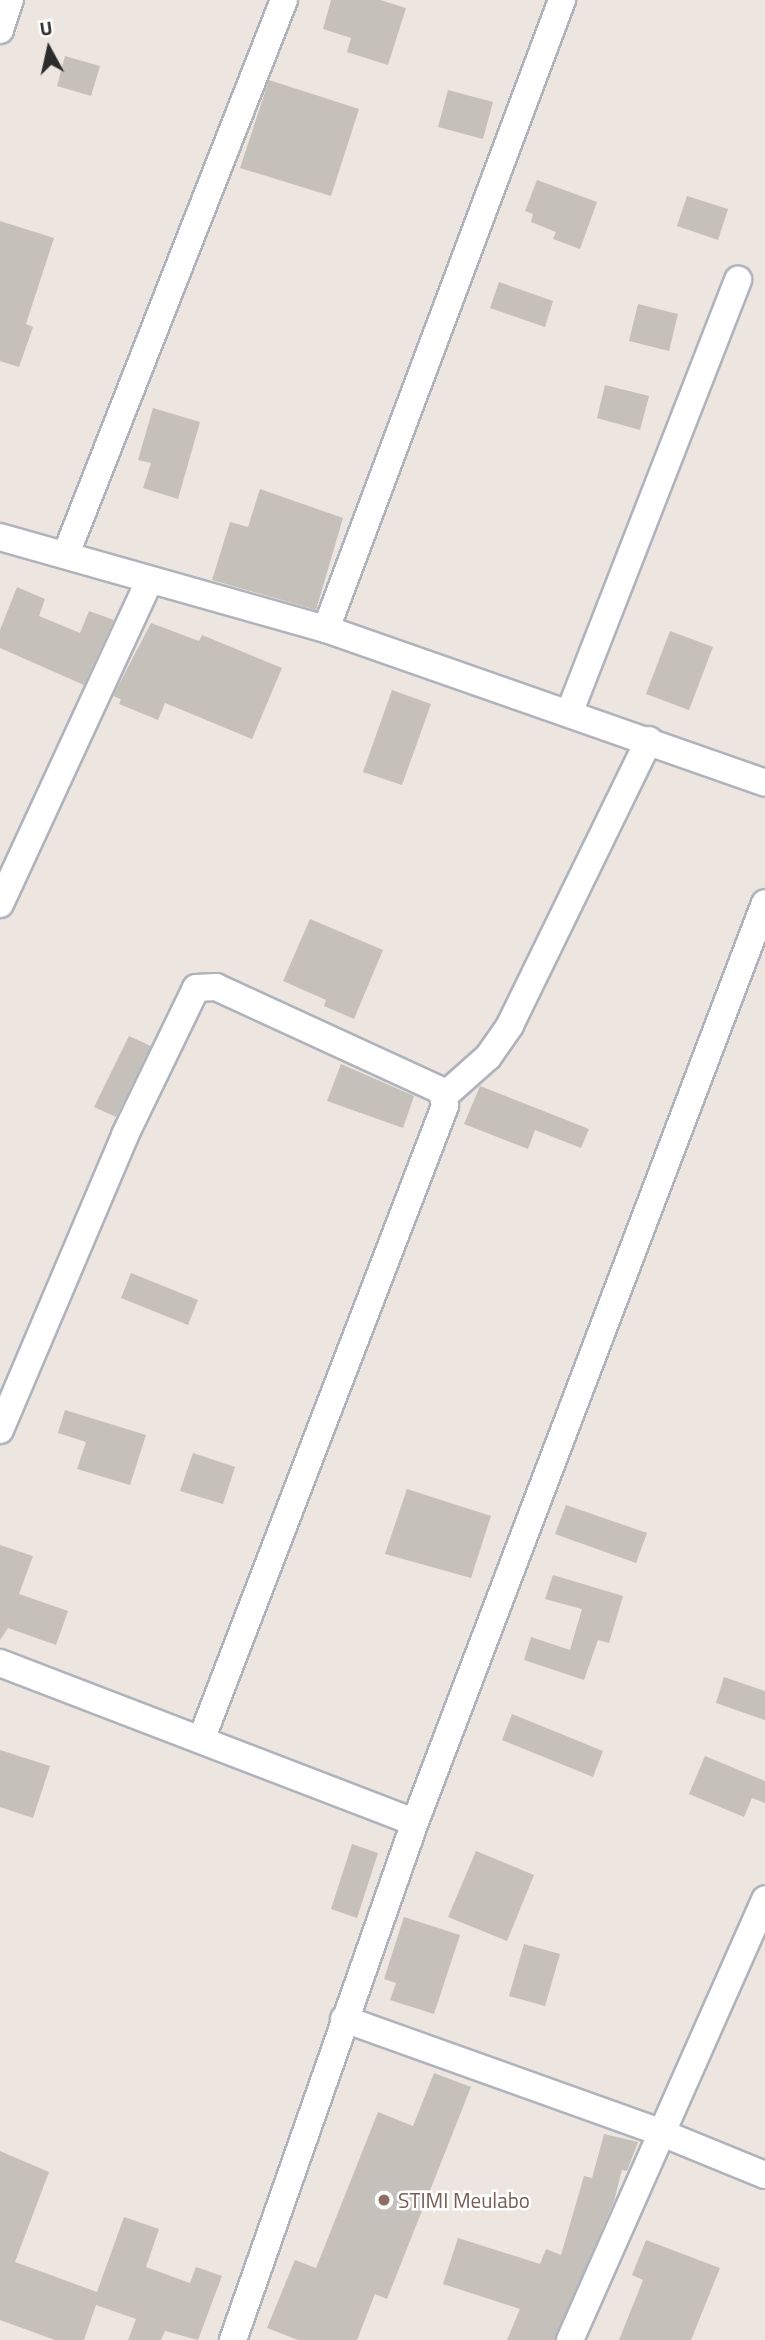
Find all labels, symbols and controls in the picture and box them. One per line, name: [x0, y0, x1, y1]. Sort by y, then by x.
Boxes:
text: U: [38, 12, 54, 43]
north arrow: [14, 14, 84, 84]
place label: STIMI Meulabo: [398, 2187, 530, 2213]
marker: STIMI Meulabo: [376, 2192, 392, 2208]

